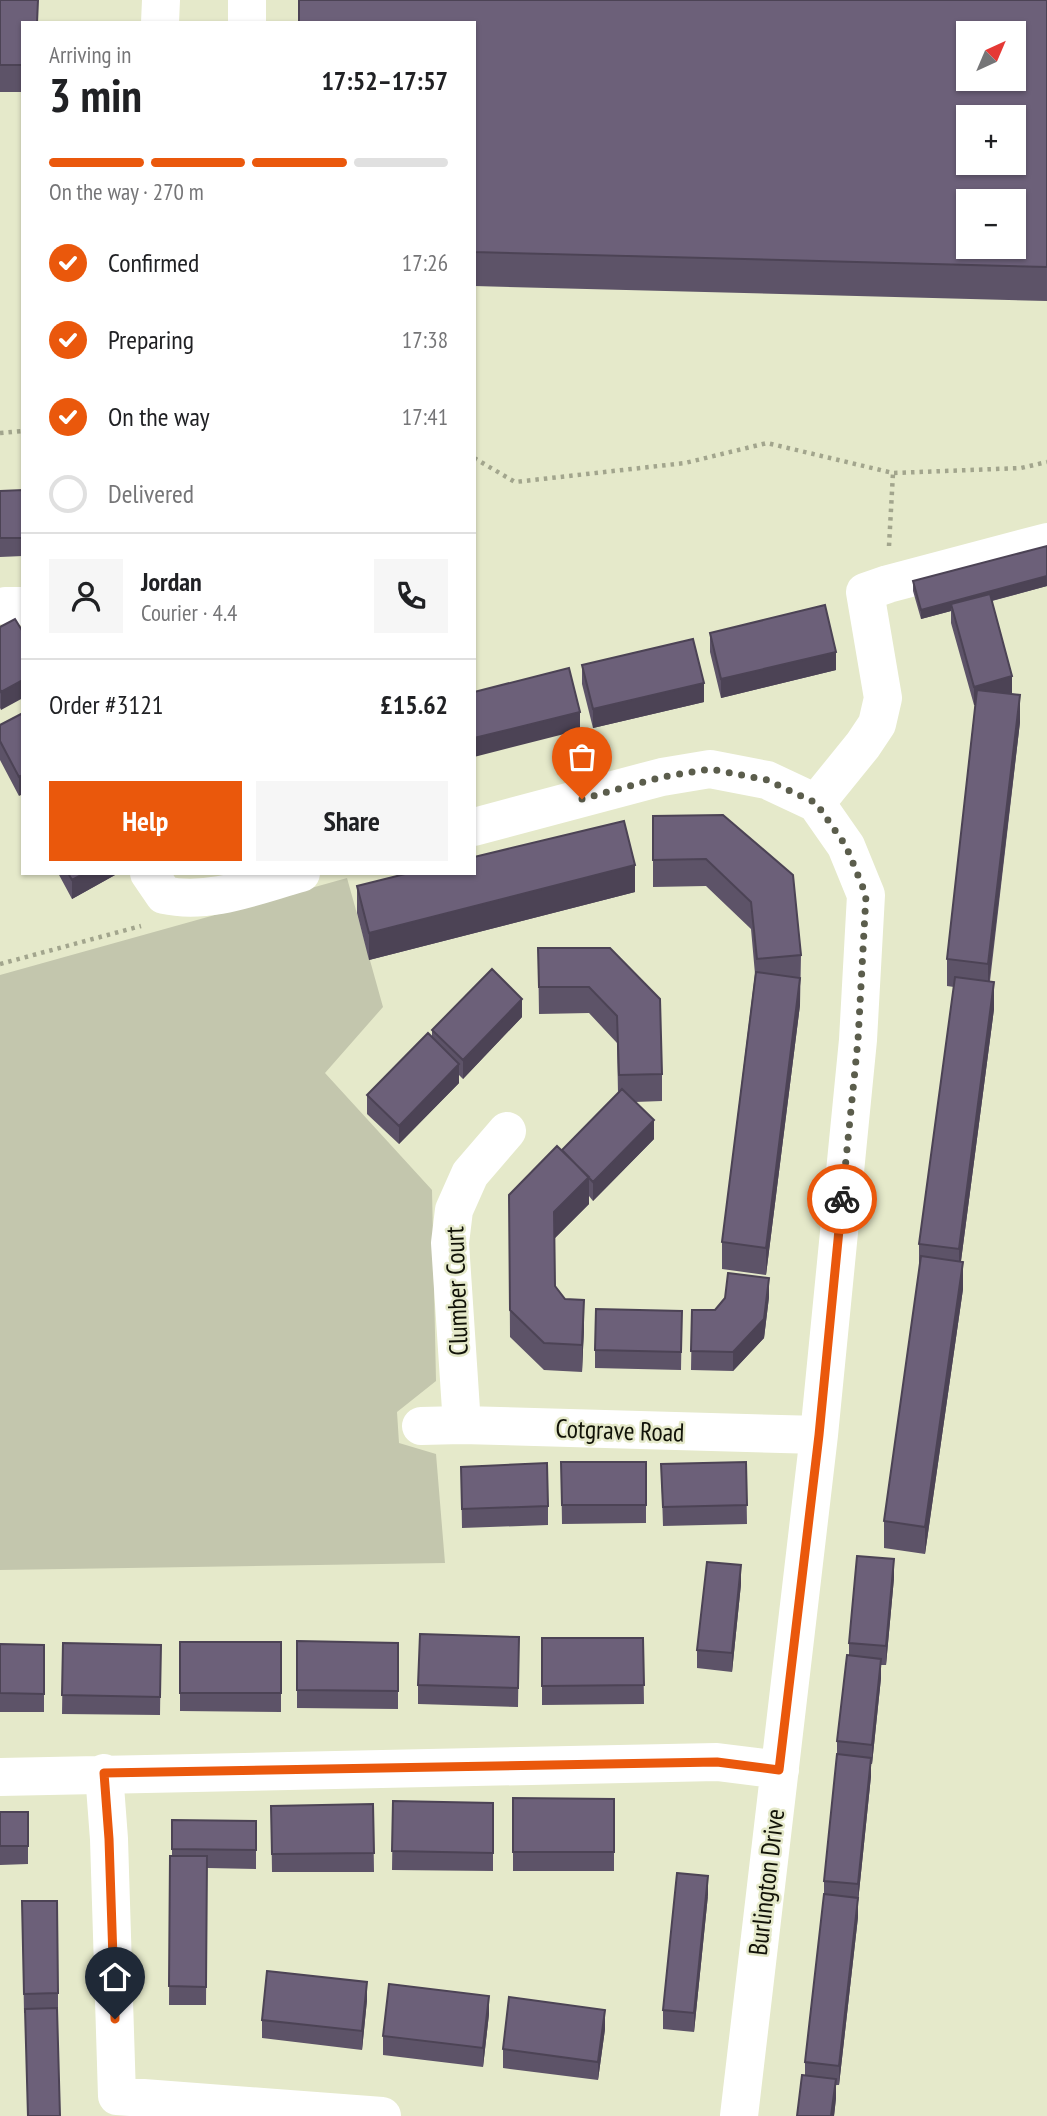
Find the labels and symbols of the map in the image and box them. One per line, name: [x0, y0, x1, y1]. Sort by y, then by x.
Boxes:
north arrow: [956, 21, 1026, 91]
pin: [552, 727, 612, 799]
courier: [807, 1164, 877, 1234]
street label: Clumber Court: [437, 1226, 475, 1356]
street label: Cotgrave Road: [555, 1411, 685, 1449]
street label: Burlington Drive: [741, 1807, 791, 1957]
pin: [85, 1947, 145, 2019]

